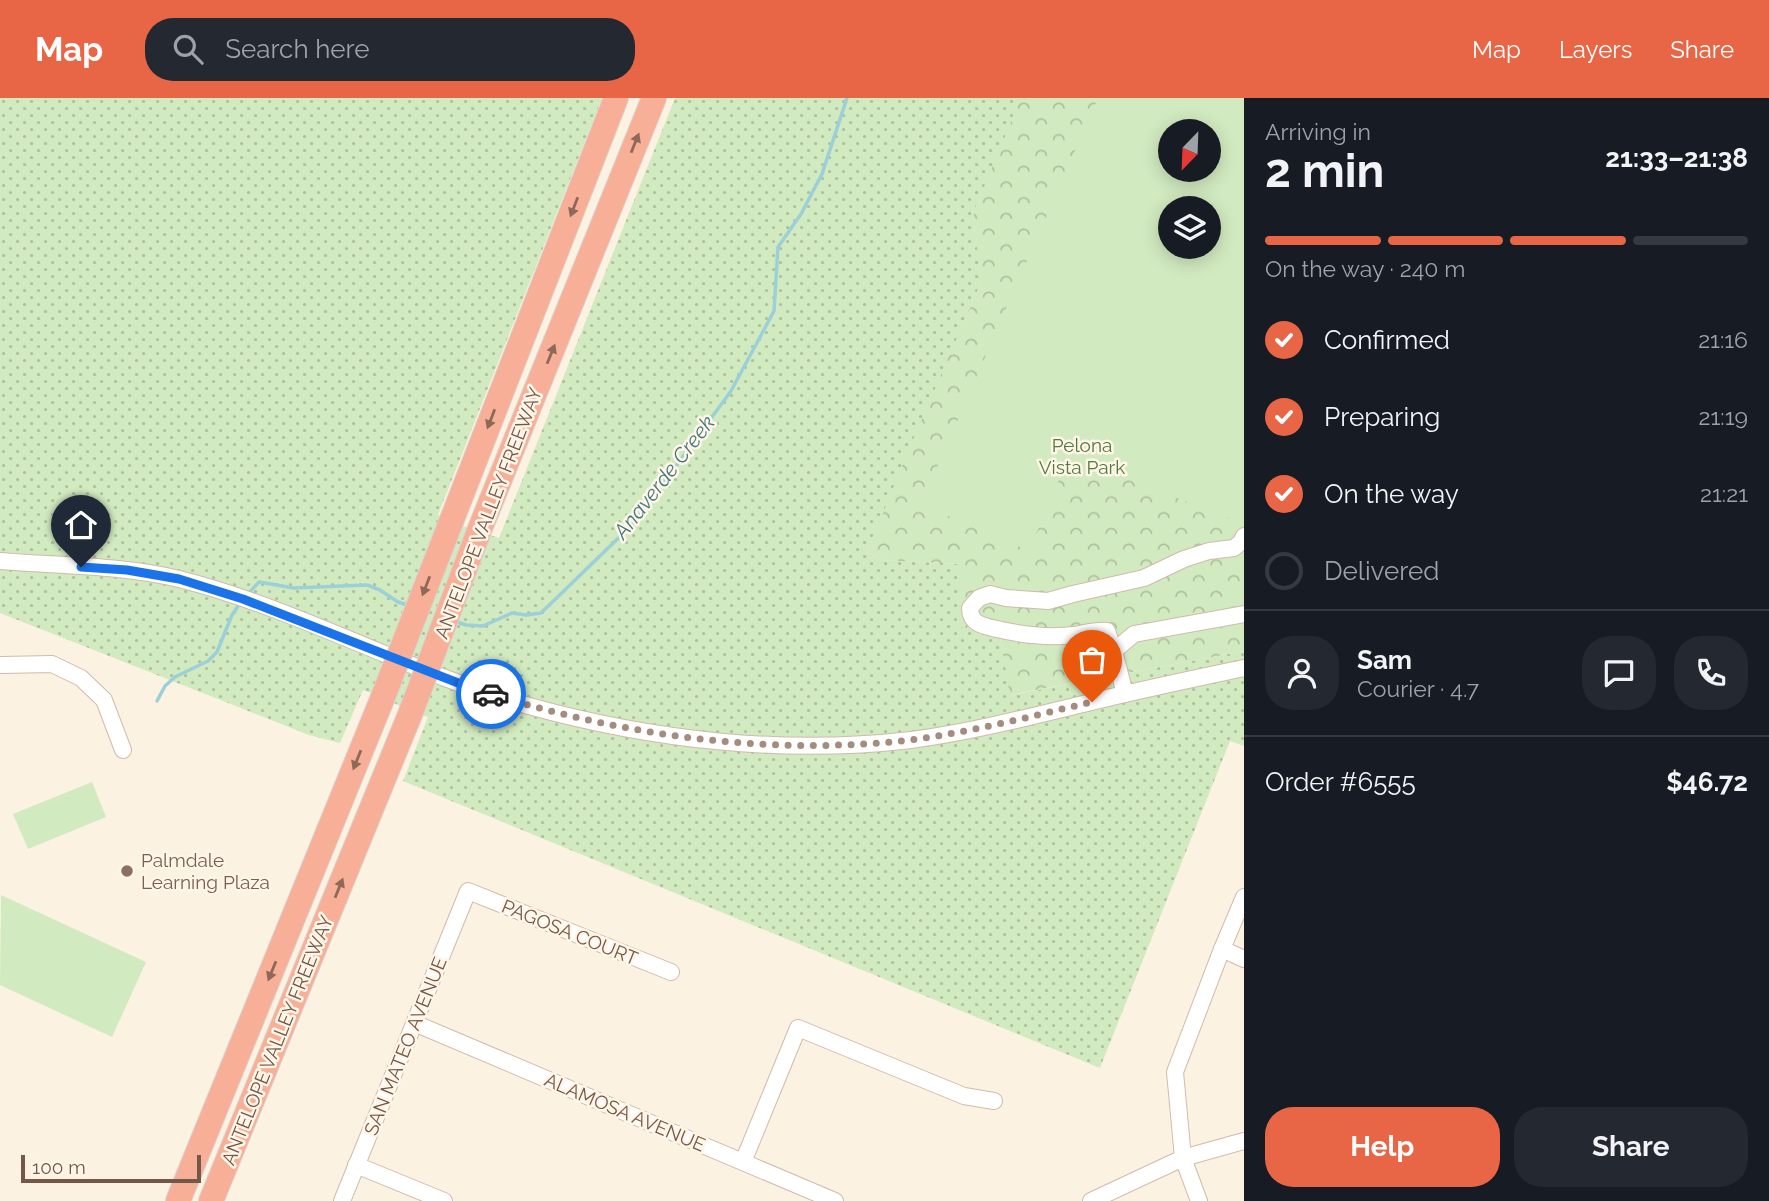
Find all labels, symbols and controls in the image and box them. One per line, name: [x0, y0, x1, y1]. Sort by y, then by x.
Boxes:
search box: [145, 18, 635, 81]
text: Map: [35, 30, 103, 69]
icon: search: [169, 30, 207, 68]
text: Search here: [225, 34, 370, 64]
text: Map: [1472, 35, 1521, 64]
text: Layers: [1559, 35, 1632, 64]
text: Share: [1670, 35, 1734, 64]
text: Arriving in: [1265, 118, 1371, 145]
north arrow: [1158, 119, 1222, 182]
map controls: [1158, 119, 1221, 259]
one-way arrow: [630, 132, 641, 153]
text: 21:33–21:38: [1605, 143, 1748, 173]
text: 2 min: [1265, 144, 1384, 198]
button: layers: [1158, 196, 1221, 259]
one-way arrow: [568, 197, 579, 218]
text: On the way · 240 m: [1265, 255, 1465, 282]
icon: check: [1265, 321, 1303, 359]
text: Confirmed: [1324, 325, 1450, 355]
text: 21:16: [1698, 326, 1748, 353]
one-way arrow: [545, 343, 556, 364]
street label: ANTELOPE VALLEY FREEWAY: [430, 384, 546, 642]
icon: check: [1265, 398, 1303, 436]
text: Preparing: [1324, 402, 1440, 432]
text: 21:19: [1699, 403, 1748, 430]
one-way arrow: [486, 409, 497, 430]
water label: Anaverde Creek: [607, 410, 720, 544]
park label: Pelona Vista Park: [1039, 434, 1125, 478]
icon: check: [1265, 475, 1303, 513]
text: On the way: [1324, 479, 1459, 509]
text: 21:21: [1700, 480, 1748, 507]
pin: [51, 495, 111, 567]
icon: home: [62, 506, 100, 544]
text: Delivered: [1324, 556, 1439, 586]
one-way arrow: [421, 575, 432, 596]
pin: [1062, 630, 1122, 702]
button: person: [1265, 636, 1339, 710]
button: chat: [1582, 636, 1656, 710]
button: phone: [1674, 636, 1748, 710]
icon: bag: [1073, 641, 1111, 679]
text: Sam: [1357, 645, 1412, 675]
courier: [456, 659, 526, 729]
icon: car: [472, 675, 510, 713]
text: Courier · 4.7: [1357, 675, 1479, 702]
one-way arrow: [351, 749, 362, 770]
text: Order #6555: [1265, 767, 1416, 797]
text: $46.72: [1666, 767, 1748, 797]
place label: Palmdale Learning Plaza: [141, 849, 270, 893]
marker: Palmdale Learning Plaza: [119, 863, 135, 879]
one-way arrow: [333, 878, 344, 899]
street label: PAGOSA COURT: [499, 895, 642, 969]
street label: ANTELOPE VALLEY FREEWAY: [217, 911, 337, 1168]
street label: SAN MATEO AVENUE: [359, 954, 451, 1138]
one-way arrow: [266, 960, 277, 981]
street label: ALAMOSA AVENUE: [541, 1068, 709, 1156]
button: Help: [1265, 1107, 1500, 1187]
button: Share: [1514, 1107, 1748, 1187]
scale bar: [21, 1152, 201, 1184]
text: 100 m: [32, 1156, 86, 1178]

